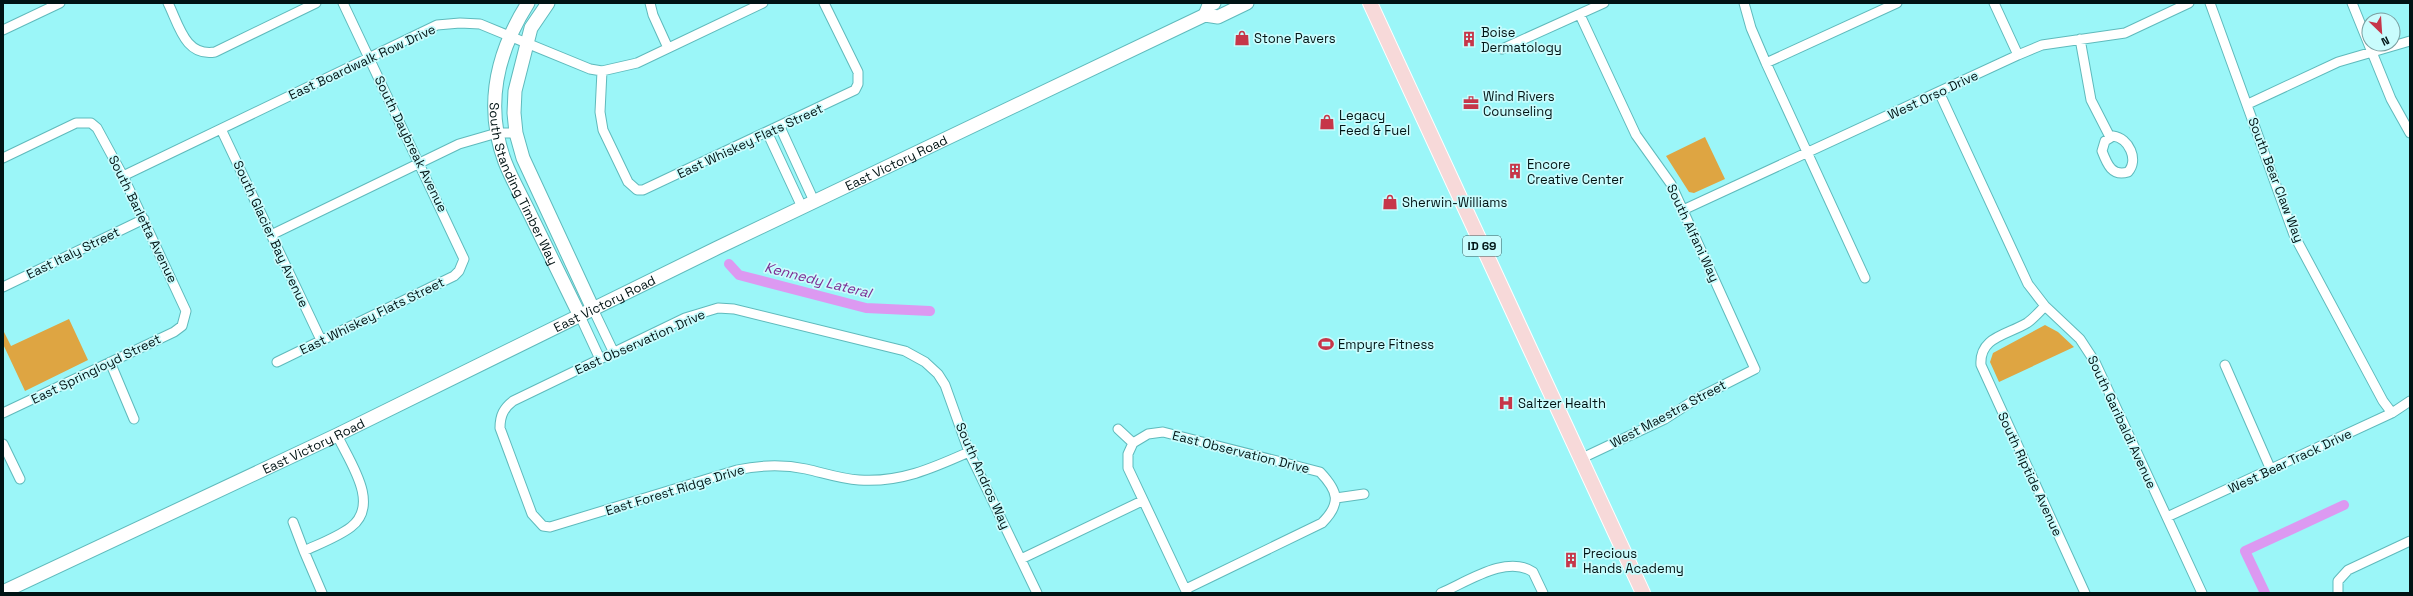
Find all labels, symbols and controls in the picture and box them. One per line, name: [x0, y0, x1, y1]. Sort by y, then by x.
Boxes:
north arrow: [2361, 12, 2401, 52]
street label: East Boardwalk Row Drive: [286, 20, 438, 104]
place label: Boise Dermatology: [1481, 24, 1562, 56]
shop icon: Stone Pavers: [1233, 29, 1251, 47]
place label: Stone Pavers: [1254, 30, 1336, 47]
building icon: Boise Dermatology: [1460, 30, 1478, 48]
text: N: [2379, 33, 2392, 49]
street label: West Orso Drive: [1885, 67, 1981, 123]
street label: South Daybreak Avenue: [371, 73, 451, 215]
place label: Wind Rivers Counseling: [1483, 88, 1555, 120]
office icon: Wind Rivers Counseling: [1462, 94, 1480, 112]
street label: East Whiskey Flats Street: [674, 100, 826, 182]
street label: South Standing Timber Way: [486, 102, 562, 268]
place label: Legacy Feed & Fuel: [1339, 107, 1410, 139]
shop icon: Legacy Feed & Fuel: [1318, 113, 1336, 131]
street label: South Bear Claw Way: [2244, 115, 2308, 245]
street label: East Victory Road: [842, 131, 950, 194]
street label: South Barletta Avenue: [105, 152, 181, 286]
place label: Encore Creative Center: [1527, 156, 1624, 188]
street label: South Glacier Bay Avenue: [229, 158, 313, 310]
building icon: Encore Creative Center: [1506, 162, 1524, 180]
street label: South Alfani Way: [1663, 181, 1723, 285]
shop icon: Sherwin-Williams: [1381, 193, 1399, 211]
place label: Sherwin-Williams: [1402, 194, 1508, 211]
street label: East Italy Street: [24, 223, 122, 283]
road number: ID 69: [1463, 236, 1501, 256]
water label: Kennedy Lateral: [763, 258, 875, 302]
street label: East Victory Road: [551, 271, 658, 336]
street label: East Whiskey Flats Street: [297, 274, 447, 358]
street label: East Observation Drive: [572, 306, 708, 378]
street label: East Springloyd Street: [28, 330, 164, 408]
sports icon: Empyre Fitness: [1317, 335, 1335, 353]
place label: Empyre Fitness: [1338, 336, 1434, 353]
street label: South Garibaldi Avenue: [2084, 353, 2160, 491]
street label: West Maestra Street: [1607, 376, 1729, 452]
hospital icon: Saltzer Health: [1497, 394, 1515, 412]
place label: Saltzer Health: [1518, 395, 1606, 412]
street label: South Riptide Avenue: [1994, 409, 2066, 539]
street label: East Victory Road: [259, 414, 367, 477]
street label: South Andros Way: [952, 420, 1014, 532]
street label: West Bear Track Drive: [2225, 425, 2355, 497]
street label: East Observation Drive: [1171, 427, 1311, 477]
street label: East Forest Ridge Drive: [603, 461, 747, 519]
place label: Precious Hands Academy: [1583, 545, 1684, 577]
building icon: Precious Hands Academy: [1562, 551, 1580, 569]

